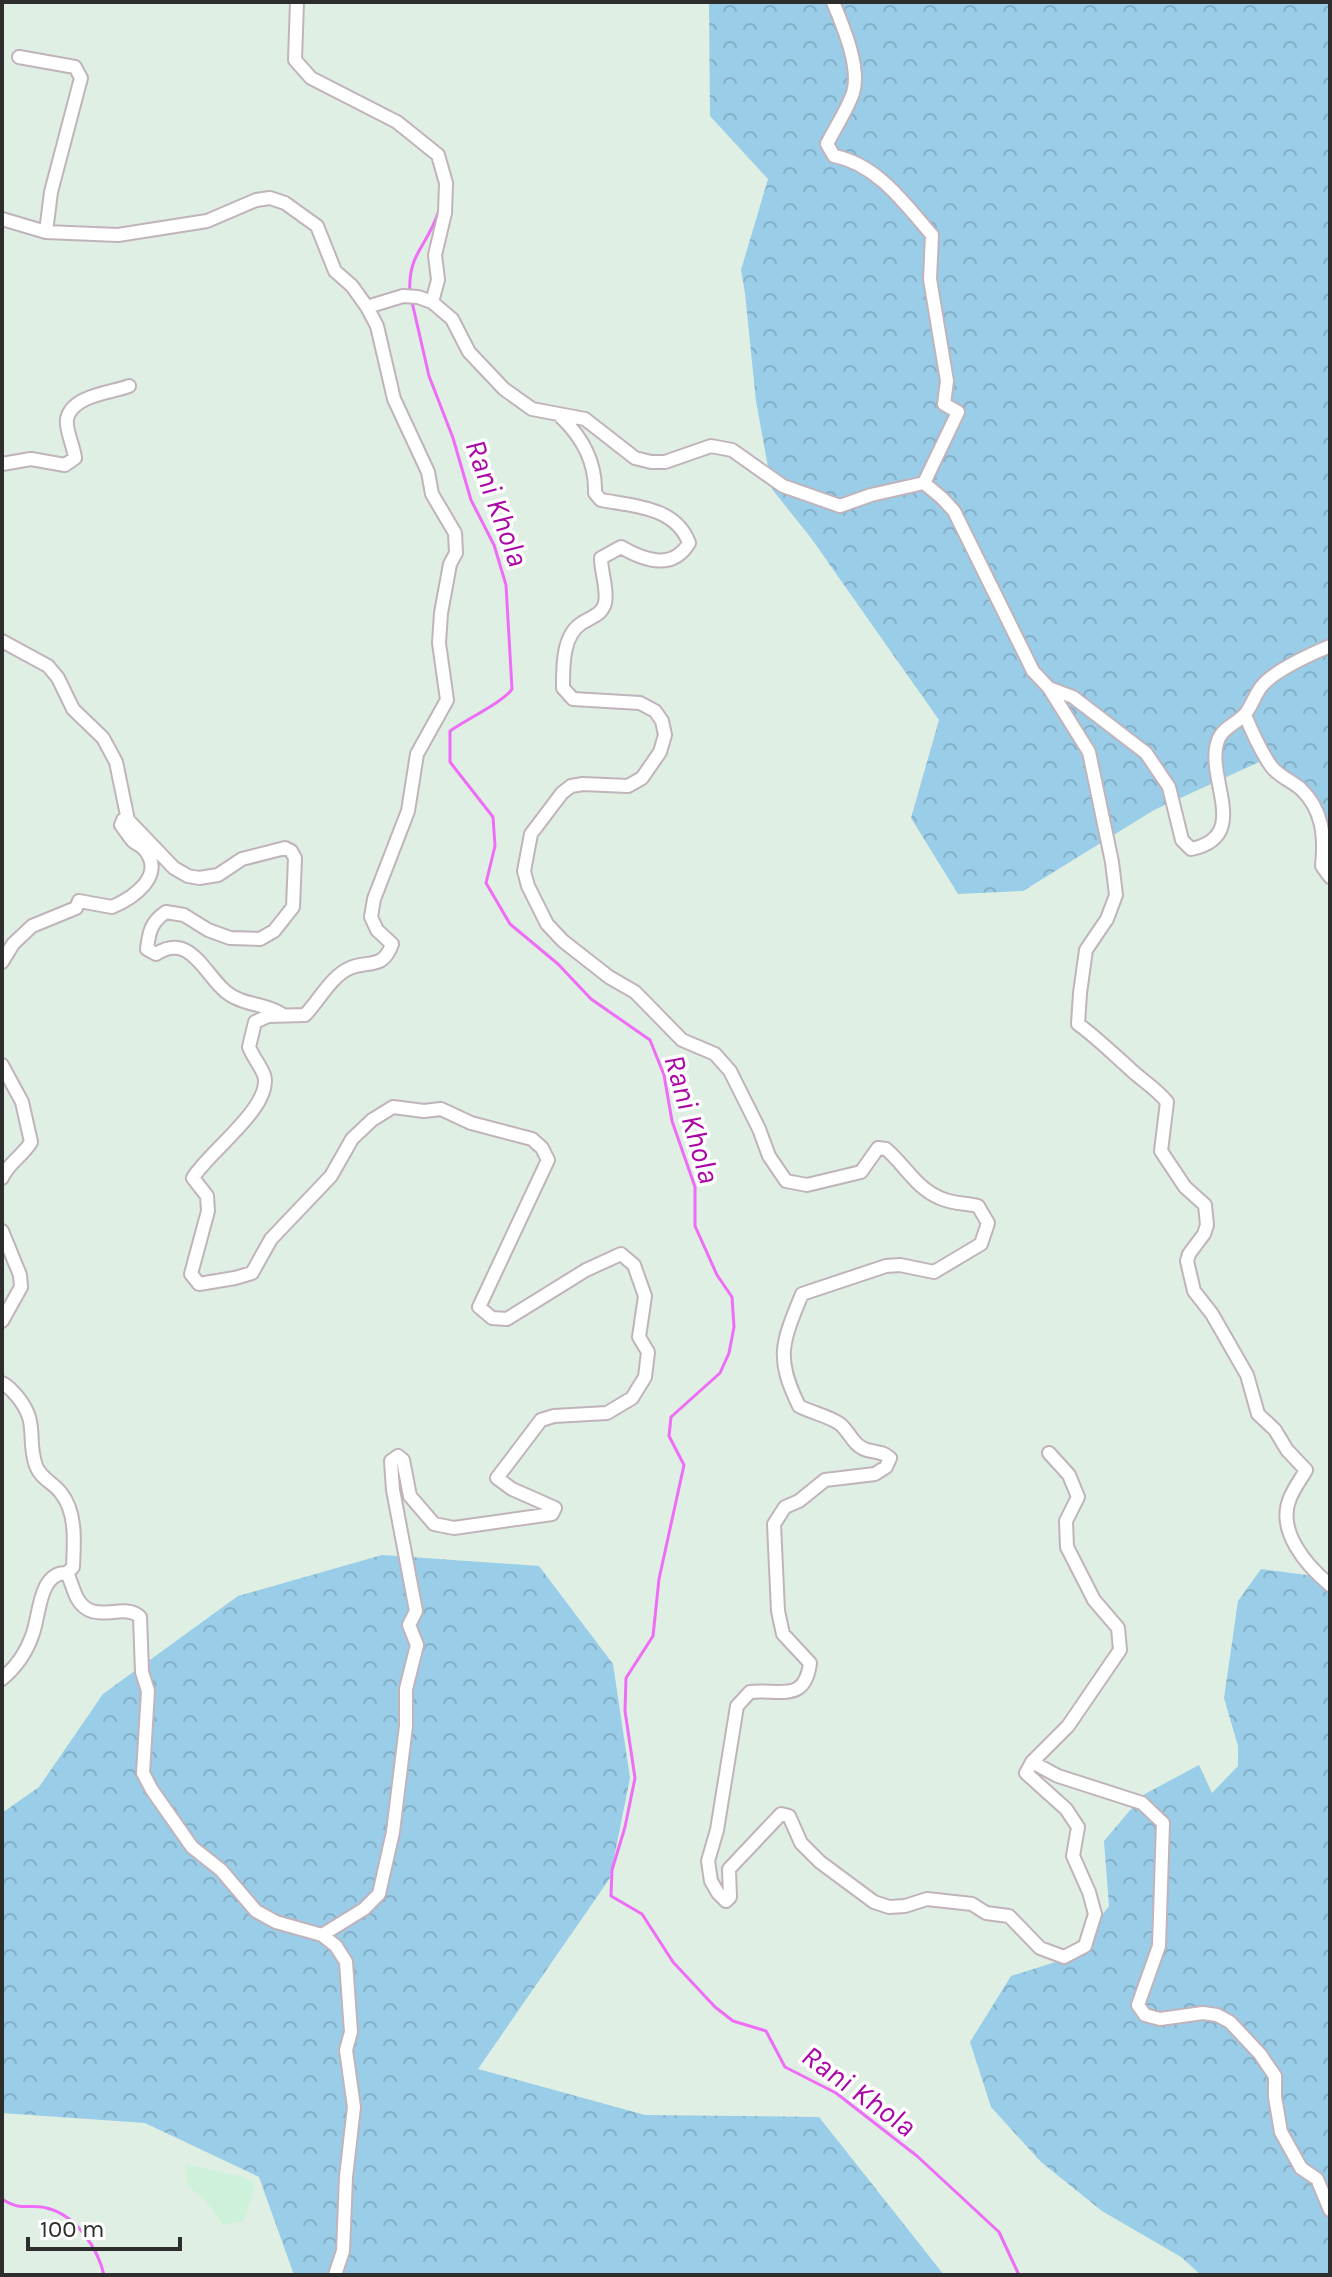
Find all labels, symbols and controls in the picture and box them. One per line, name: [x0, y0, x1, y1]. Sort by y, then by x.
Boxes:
water label: Rani Khola: [457, 435, 537, 571]
water label: Rani Khola: [656, 1050, 728, 1188]
water label: Rani Khola: [795, 2037, 923, 2145]
scale bar: [28, 2201, 180, 2251]
text: 100 m: [40, 2215, 105, 2243]

